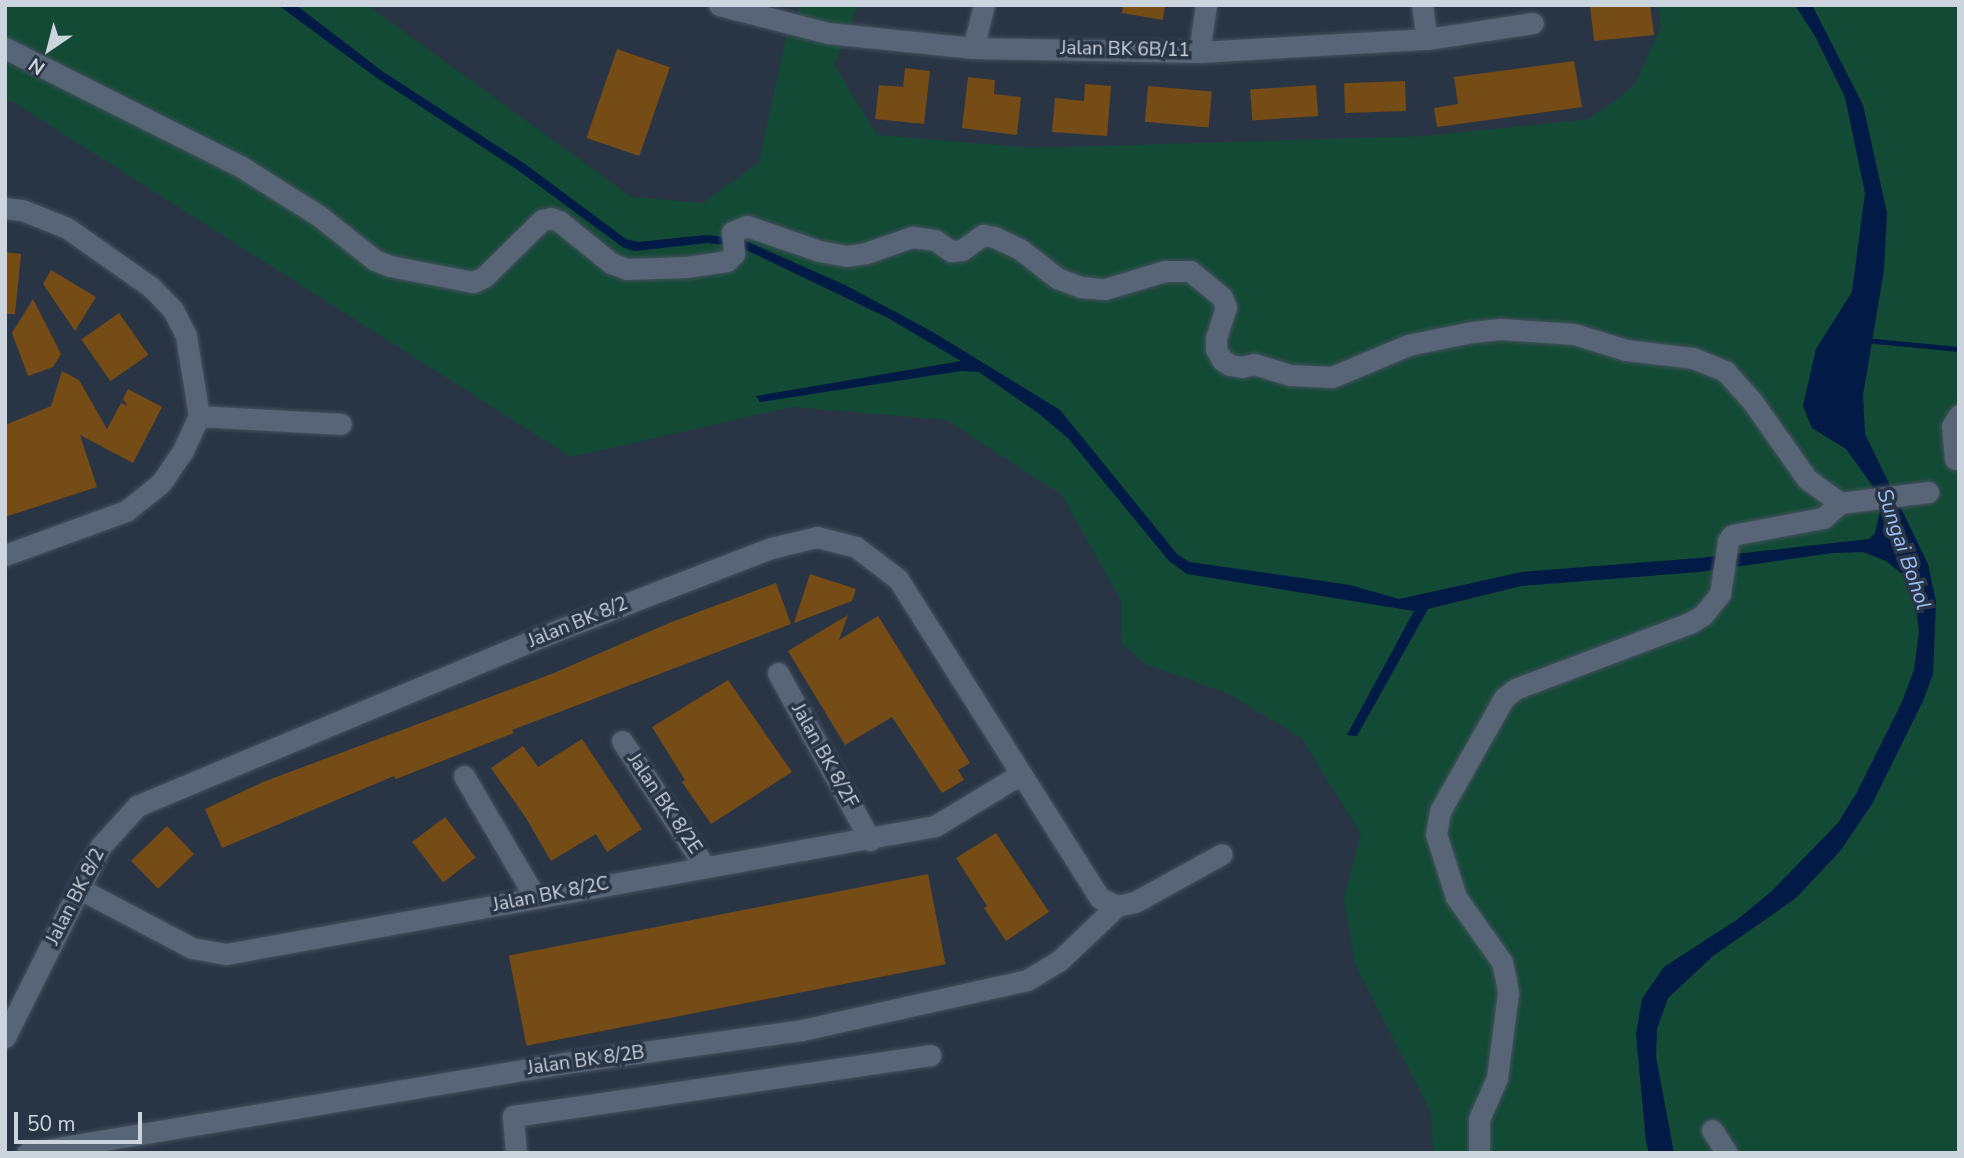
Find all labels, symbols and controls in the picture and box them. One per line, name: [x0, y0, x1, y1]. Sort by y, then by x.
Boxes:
north arrow: [14, 14, 84, 84]
street label: Jalan BK 6B/11: [1060, 37, 1190, 63]
text: N: [24, 51, 50, 81]
water label: Sungai Bohol: [1872, 485, 1936, 613]
street label: Jalan BK 8/2: [525, 593, 631, 653]
street label: Jalan BK 8/2F: [786, 700, 862, 812]
street label: Jalan BK 8/2E: [622, 749, 706, 859]
street label: Jalan BK 8/2: [42, 845, 110, 949]
street label: Jalan BK 8/2C: [491, 873, 611, 917]
street label: Jalan BK 8/2B: [526, 1041, 646, 1081]
scale bar: [18, 1098, 145, 1142]
text: 50 m: [27, 1110, 76, 1138]

